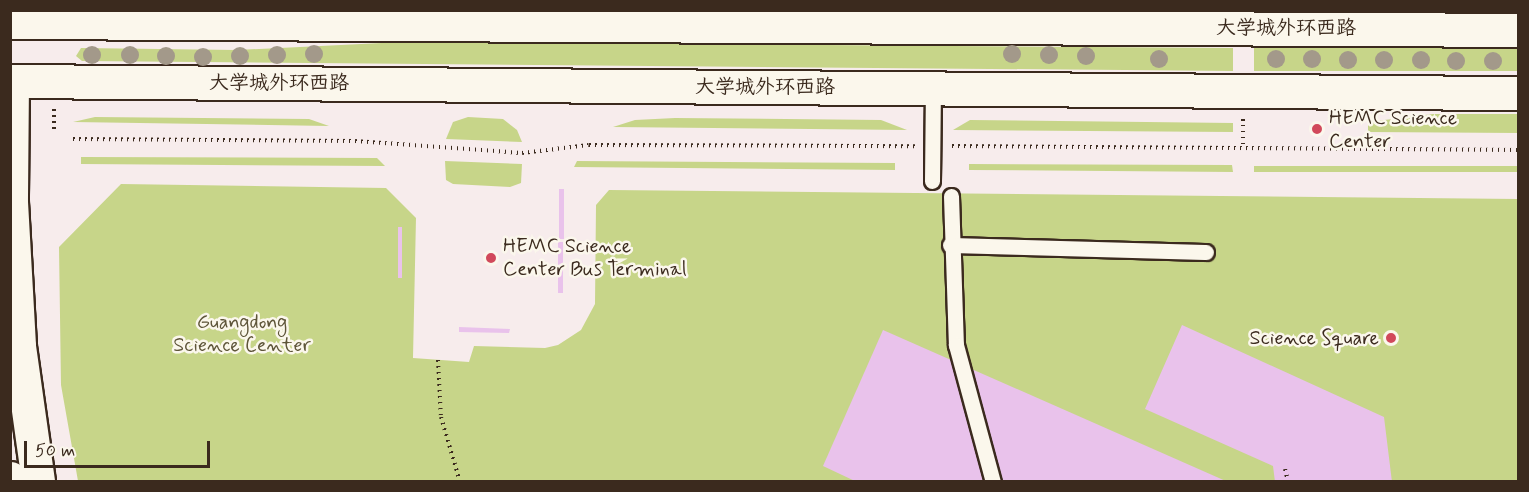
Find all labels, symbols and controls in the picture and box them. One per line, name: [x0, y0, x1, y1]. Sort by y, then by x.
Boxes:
street label: 大学城外环西路: [1216, 16, 1356, 40]
street label: 大学城外环西路: [209, 71, 349, 95]
street label: 大学城外环西路: [695, 75, 835, 99]
place label: HEMC Science Center: [1329, 106, 1457, 153]
marker: HEMC Science Center: [1310, 122, 1324, 136]
place label: HEMC Science Center Bus Terminal: [503, 234, 686, 281]
marker: HEMC Science Center Bus Terminal: [484, 251, 498, 265]
park label: Guangdong Science Center: [175, 310, 309, 357]
place label: Science Square: [1248, 326, 1379, 350]
marker: Science Square: [1384, 331, 1398, 345]
scale bar: [27, 429, 213, 467]
text: 50 m: [35, 439, 75, 463]

